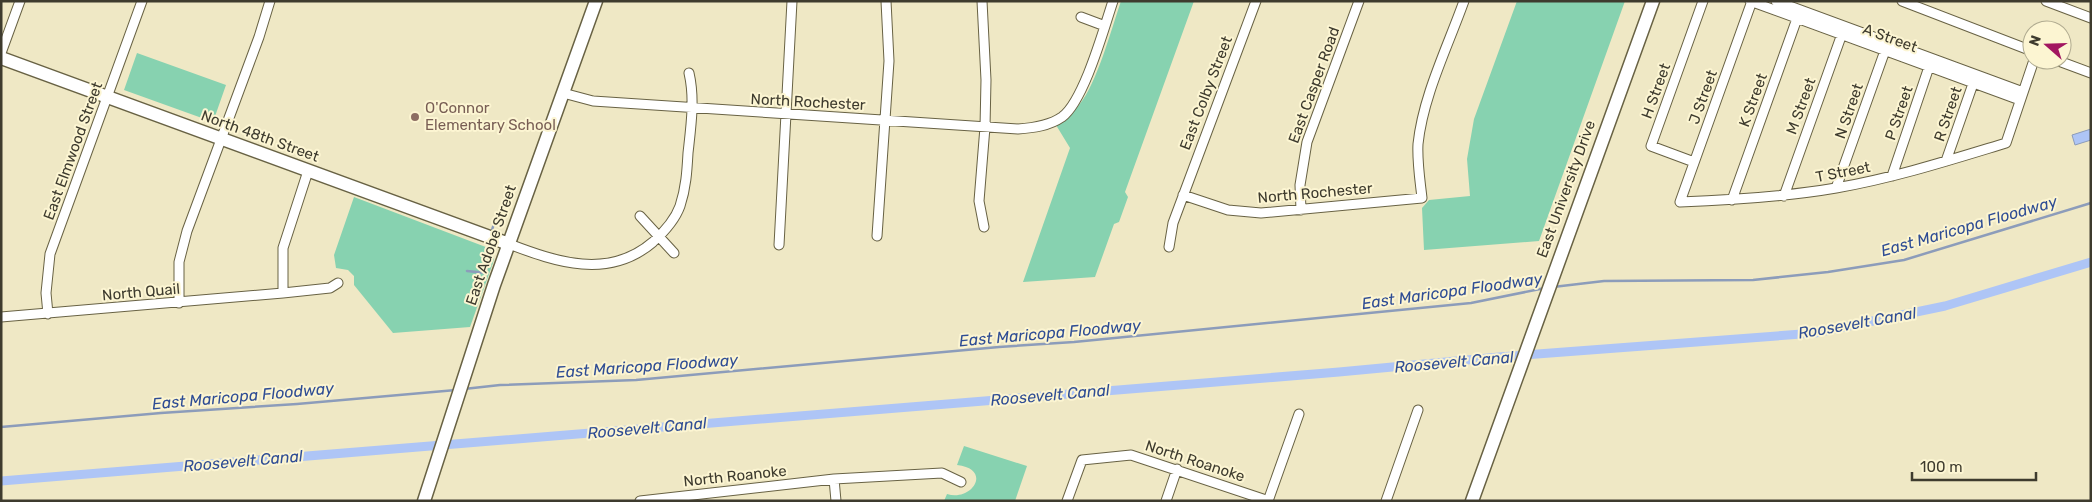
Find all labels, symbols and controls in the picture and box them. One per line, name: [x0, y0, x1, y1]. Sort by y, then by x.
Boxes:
street label: A Street: [1860, 20, 1920, 56]
north arrow: [2022, 20, 2072, 70]
street label: East Casper Road: [1285, 24, 1343, 146]
street label: East Colby Street: [1176, 33, 1236, 152]
text: N: [2026, 33, 2045, 48]
street label: H Street: [1638, 61, 1674, 121]
street label: J Street: [1685, 67, 1721, 127]
street label: K Street: [1735, 71, 1771, 129]
street label: M Street: [1782, 75, 1820, 137]
street label: East Elmwood Street: [40, 79, 106, 222]
street label: N Street: [1831, 81, 1867, 141]
street label: P Street: [1881, 83, 1917, 143]
street label: R Street: [1930, 84, 1966, 144]
street label: North Rochester: [750, 90, 866, 114]
place label: O'Connor Elementary School: [425, 99, 556, 134]
street label: North 48th Street: [199, 106, 322, 166]
marker: O'Connor Elementary School: [409, 111, 421, 123]
street label: East University Drive: [1533, 118, 1599, 260]
street label: T Street: [1814, 158, 1872, 186]
street label: North Rochester: [1257, 179, 1373, 207]
street label: East Adobe Street: [462, 182, 520, 308]
water label: East Maricopa Floodway: [1879, 191, 2060, 260]
water label: East Maricopa Floodway: [1360, 269, 1545, 313]
street label: North Quail: [101, 280, 181, 304]
water label: Roosevelt Canal: [1796, 303, 1919, 343]
water label: East Maricopa Floodway: [958, 315, 1143, 350]
water label: Roosevelt Canal: [1393, 347, 1516, 377]
water label: East Maricopa Floodway: [555, 350, 740, 382]
water label: East Maricopa Floodway: [151, 378, 336, 413]
water label: Roosevelt Canal: [989, 380, 1112, 410]
water label: Roosevelt Canal: [586, 413, 709, 443]
street label: North Roanoke: [1143, 436, 1247, 486]
water label: Roosevelt Canal: [182, 446, 305, 476]
scale bar: [1912, 450, 2036, 482]
text: 100 m: [1920, 458, 1962, 476]
street label: North Roanoke: [683, 462, 787, 490]

